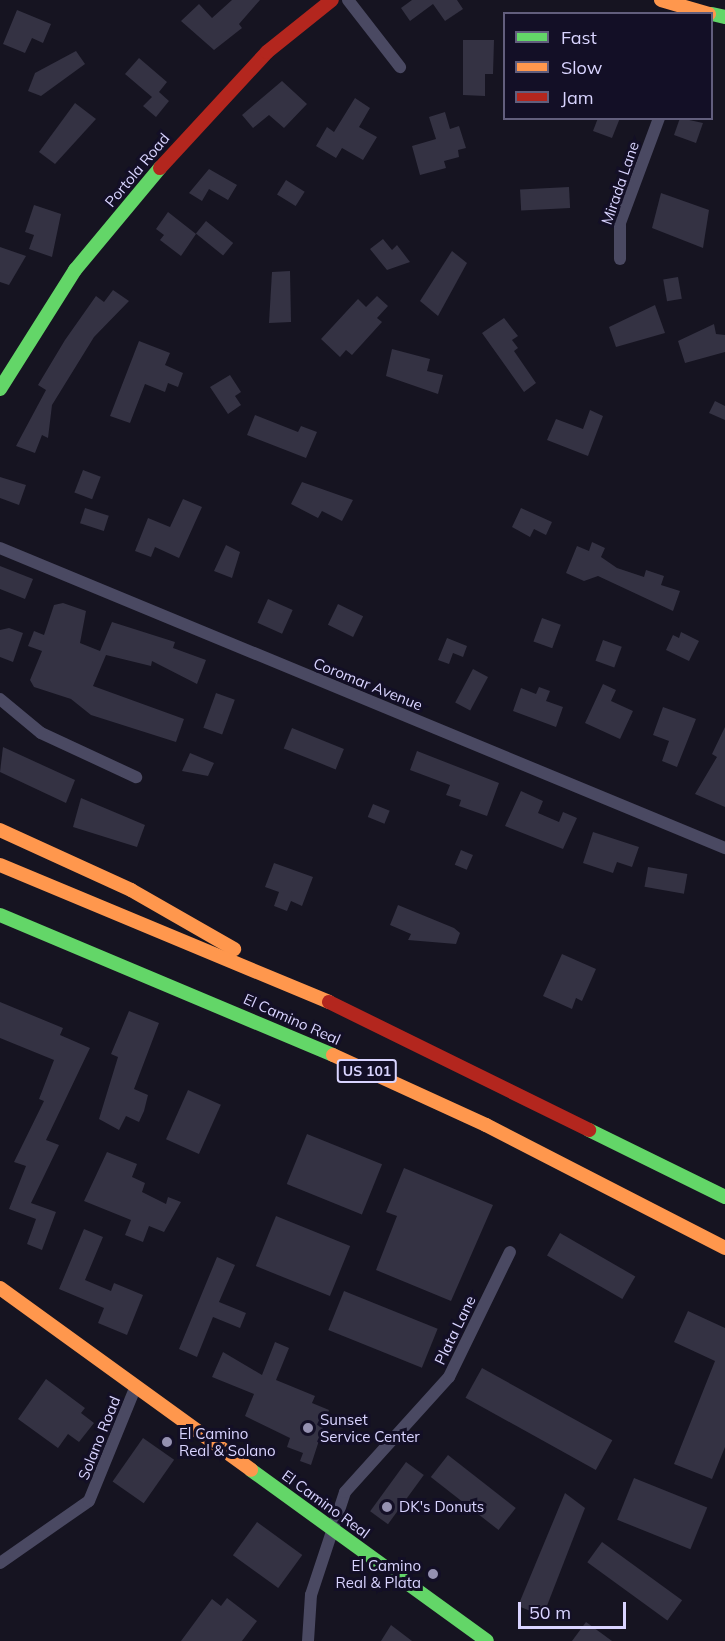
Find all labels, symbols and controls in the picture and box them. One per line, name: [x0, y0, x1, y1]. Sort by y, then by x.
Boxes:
legend: [503, 12, 713, 120]
text: Fast: [561, 26, 597, 49]
text: Slow: [561, 56, 602, 79]
text: Jam: [561, 86, 594, 109]
street label: Portola Road: [101, 129, 173, 211]
street label: Mirada Lane: [597, 139, 643, 227]
street label: Coromar Avenue: [311, 654, 425, 714]
street label: El Camino Real: [241, 990, 343, 1048]
road number: US 101: [336, 1060, 398, 1082]
street label: Plata Lane: [431, 1293, 479, 1367]
street label: Solano Road: [74, 1394, 124, 1482]
place label: Sunset Service Center: [320, 1410, 420, 1445]
marker: Sunset Service Center: [301, 1421, 315, 1435]
place label: El Camino Real & Solano: [179, 1424, 276, 1459]
marker: El Camino Real & Solano: [160, 1435, 174, 1449]
street label: El Camino Real: [279, 1466, 373, 1542]
place label: DK's Donuts: [399, 1498, 484, 1516]
marker: DK's Donuts: [380, 1500, 394, 1514]
place label: El Camino Real & Plata: [336, 1556, 421, 1591]
marker: El Camino Real & Plata: [426, 1567, 440, 1581]
scale bar: [521, 1590, 629, 1628]
text: 50 m: [529, 1601, 571, 1624]

